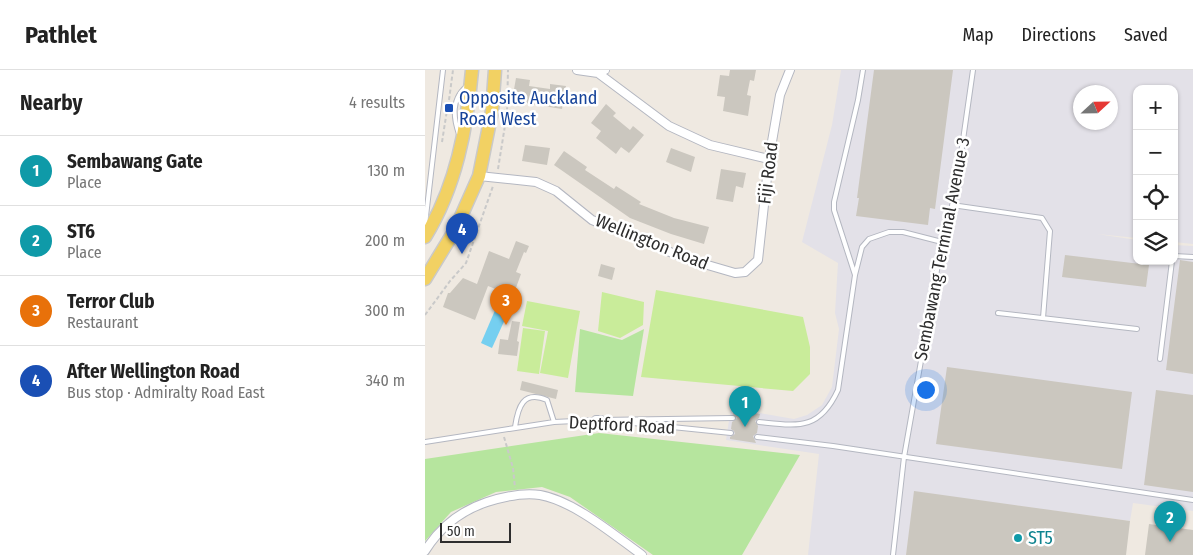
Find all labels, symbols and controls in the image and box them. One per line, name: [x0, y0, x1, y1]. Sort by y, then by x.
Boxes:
text: Pathlet: [25, 21, 97, 49]
text: Map: [962, 24, 994, 46]
text: Directions: [1022, 24, 1096, 46]
text: Saved: [1124, 24, 1168, 46]
north arrow: [1073, 85, 1118, 130]
map controls: [1133, 85, 1178, 265]
button: +: [1133, 85, 1178, 130]
place label: Opposite Auckland Road West: [459, 87, 597, 130]
text: Nearby: [20, 90, 82, 116]
text: 4 results: [349, 93, 405, 112]
marker: Opposite Auckland Road West: [443, 102, 455, 114]
button: −: [1133, 130, 1178, 175]
street label: Sembawang Terminal Avenue 3: [910, 136, 974, 362]
street label: Fiji Road: [753, 141, 783, 205]
text: Sembawang Gate: [67, 150, 203, 173]
text: 1: [33, 161, 39, 180]
text: 130 m: [367, 161, 405, 180]
text: Place: [67, 173, 102, 192]
button: locate: [1133, 175, 1178, 220]
street label: Wellington Road: [592, 209, 712, 275]
pin: 4: [446, 213, 478, 254]
text: ST6: [67, 220, 95, 243]
button: layers: [1133, 220, 1178, 265]
text: 2: [32, 231, 40, 250]
text: 200 m: [365, 231, 405, 250]
text: Place: [67, 243, 102, 262]
pin: 3: [490, 284, 522, 325]
text: Terror Club: [67, 290, 154, 313]
text: 3: [32, 301, 40, 320]
text: 300 m: [365, 301, 405, 320]
text: Restaurant: [67, 313, 138, 332]
text: After Wellington Road: [67, 360, 240, 383]
text: 4: [32, 371, 40, 390]
text: 340 m: [366, 371, 405, 390]
your location: [913, 377, 939, 403]
text: Bus stop · Admiralty Road East: [67, 383, 265, 402]
pin: 1: [729, 386, 761, 427]
street label: Deptford Road: [568, 411, 676, 439]
pin: 2: [1154, 501, 1186, 542]
scale bar: [440, 520, 511, 543]
text: 50 m: [447, 523, 475, 540]
place label: ST5: [1028, 527, 1053, 549]
marker: ST5: [1012, 532, 1024, 544]

